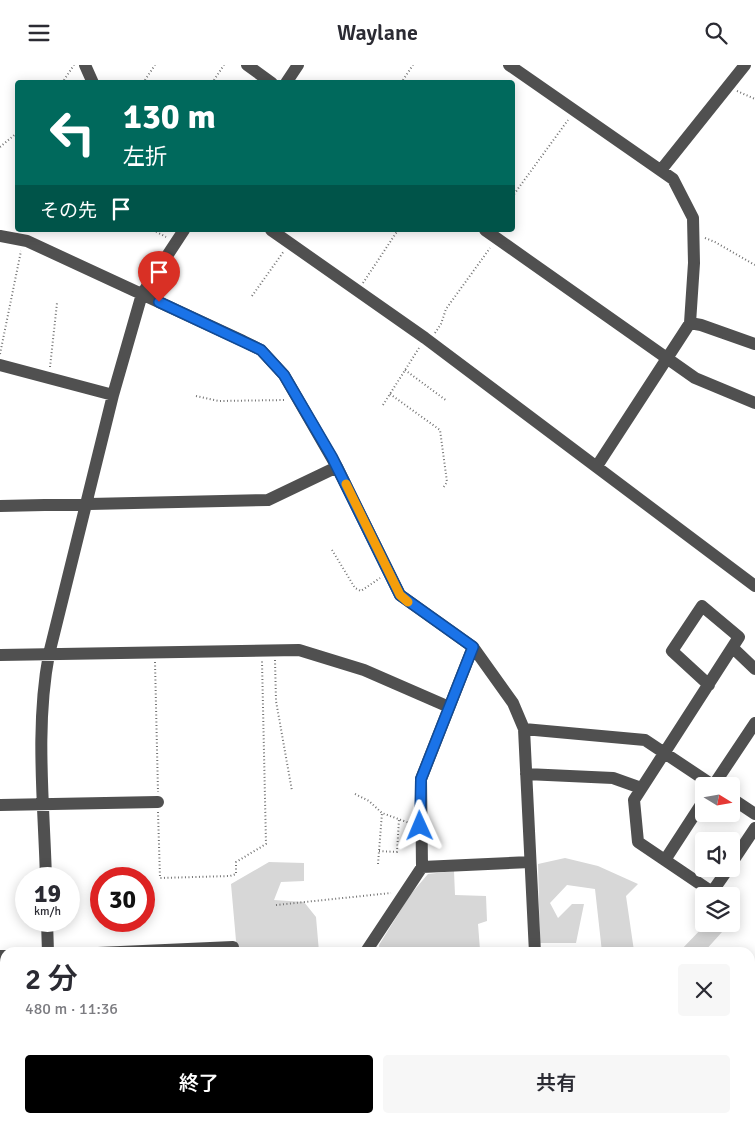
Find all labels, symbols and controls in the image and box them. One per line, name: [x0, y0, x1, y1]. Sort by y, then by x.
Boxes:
icon: menu: [25, 19, 53, 47]
text: Waylane: [337, 19, 418, 46]
icon: search: [702, 19, 730, 47]
text: 130 m: [123, 95, 216, 138]
icon: left: [40, 100, 105, 165]
text: 左折: [123, 143, 167, 170]
icon: arrive: [107, 195, 135, 223]
text: その先: [40, 199, 97, 223]
pin: [138, 251, 180, 302]
icon: arrive: [145, 258, 173, 286]
north arrow: [695, 777, 740, 823]
map controls: [695, 777, 740, 932]
position arrow: [393, 799, 445, 851]
button: sound: [695, 832, 740, 877]
speed limit sign: 30: [90, 867, 155, 932]
text: 19: [34, 878, 61, 909]
button: layers: [695, 887, 740, 932]
text: km/h: [34, 904, 61, 919]
text: 2 分: [25, 961, 78, 998]
button: close: [678, 964, 730, 1016]
text: 480 m · 11:36: [25, 999, 118, 1019]
button: 終了: [25, 1055, 373, 1113]
button: 共有: [383, 1055, 730, 1113]

